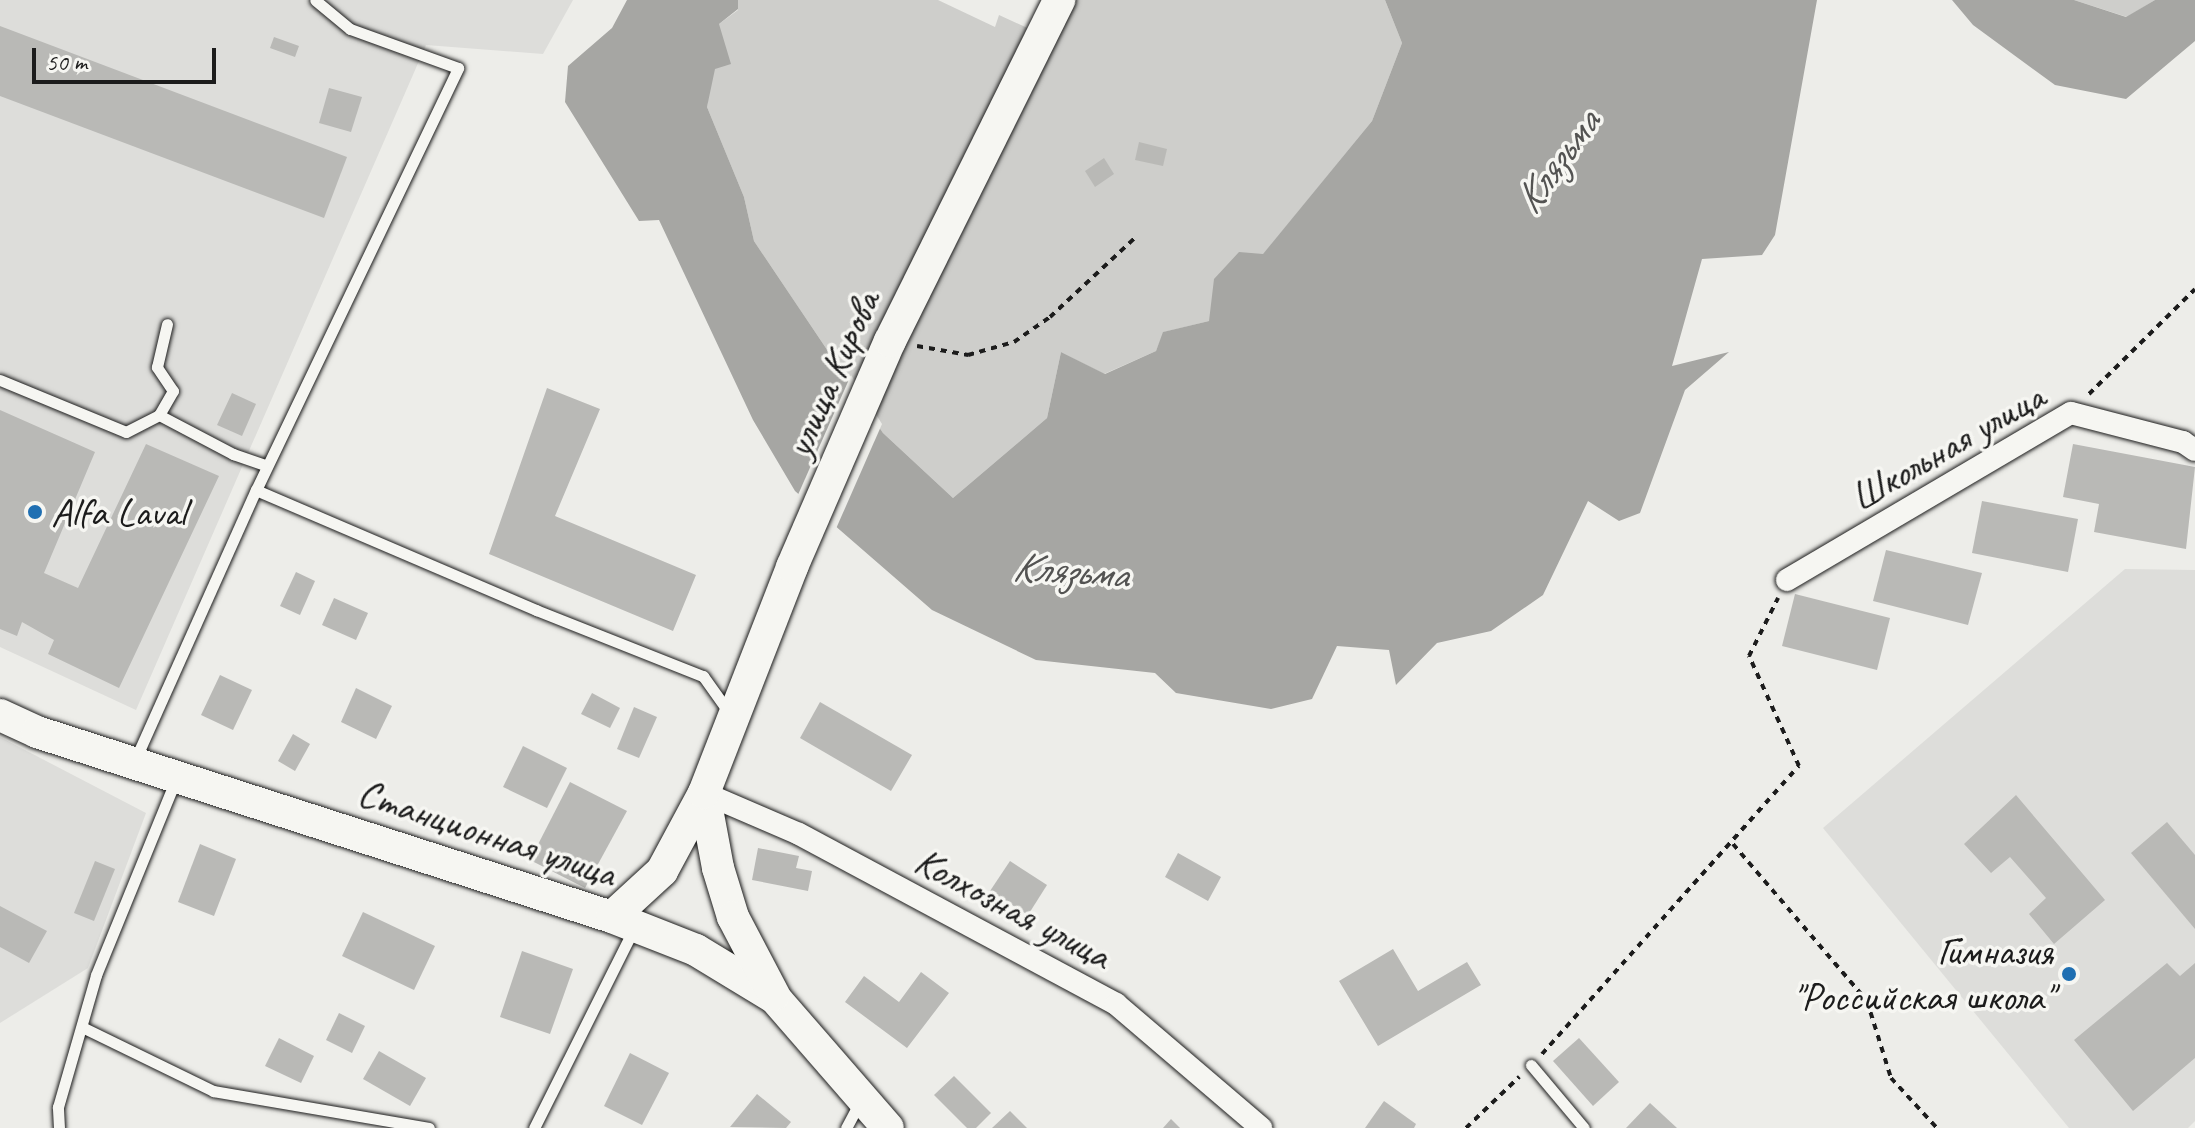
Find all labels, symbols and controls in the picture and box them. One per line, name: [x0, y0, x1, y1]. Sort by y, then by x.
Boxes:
scale bar: [36, 32, 220, 82]
text: 50 m: [46, 47, 87, 77]
water label: Клязьма: [1503, 101, 1611, 223]
street label: улица Кирова: [774, 284, 890, 464]
street label: Школьная улица: [1841, 372, 2053, 522]
place label: Alfa Laval: [51, 488, 186, 536]
marker: Alfa Laval: [26, 503, 44, 521]
water label: Клязьма: [1011, 542, 1129, 600]
street label: Станционная улица: [351, 768, 623, 898]
street label: Колхозная улица: [905, 836, 1121, 980]
place label: Гимназия "Российская школа": [1791, 927, 2053, 1021]
marker: Гимназия "Российская школа": [2060, 965, 2078, 983]

